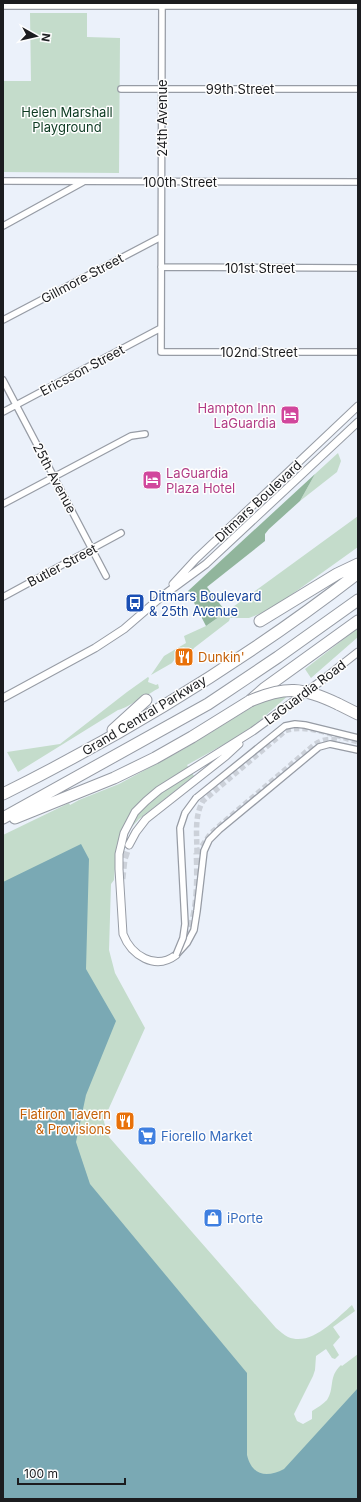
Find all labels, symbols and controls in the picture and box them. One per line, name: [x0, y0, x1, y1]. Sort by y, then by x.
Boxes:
north arrow: [16, 16, 56, 56]
text: N: [38, 32, 53, 43]
street label: 24th Avenue: [154, 79, 170, 157]
street label: 99th Street: [206, 81, 274, 97]
park label: Helen Marshall Playground: [21, 104, 113, 135]
street label: 100th Street: [143, 174, 217, 190]
street label: Gillmore Street: [38, 250, 126, 306]
street label: 101st Street: [225, 260, 295, 276]
street label: Ericsson Street: [37, 341, 127, 399]
street label: 102nd Street: [220, 344, 298, 360]
place label: Hampton Inn LaGuardia: [198, 400, 276, 431]
hotel icon: Hampton Inn LaGuardia: [279, 404, 301, 426]
street label: 25th Avenue: [30, 440, 80, 516]
street label: Ditmars Boulevard: [211, 457, 305, 545]
place label: LaGuardia Plaza Hotel: [166, 465, 235, 496]
hotel icon: LaGuardia Plaza Hotel: [141, 469, 163, 491]
street label: Butler Street: [25, 540, 99, 590]
place label: Ditmars Boulevard & 25th Avenue: [149, 588, 262, 619]
bus stop icon: Ditmars Boulevard & 25th Avenue: [124, 592, 146, 614]
restaurant icon: Dunkin': [173, 646, 195, 668]
place label: Dunkin': [198, 649, 245, 665]
street label: LaGuardia Road: [261, 656, 349, 728]
street label: Grand Central Parkway: [79, 672, 209, 758]
place label: Flatiron Tavern & Provisions: [20, 1106, 111, 1137]
restaurant icon: Flatiron Tavern & Provisions: [114, 1110, 136, 1132]
supermarket icon: Fiorello Market: [136, 1125, 158, 1147]
place label: Fiorello Market: [161, 1128, 252, 1144]
shop icon: iPorte: [202, 1207, 224, 1229]
place label: iPorte: [227, 1210, 263, 1226]
scale bar: [18, 1460, 125, 1486]
text: 100 m: [24, 1466, 58, 1481]

